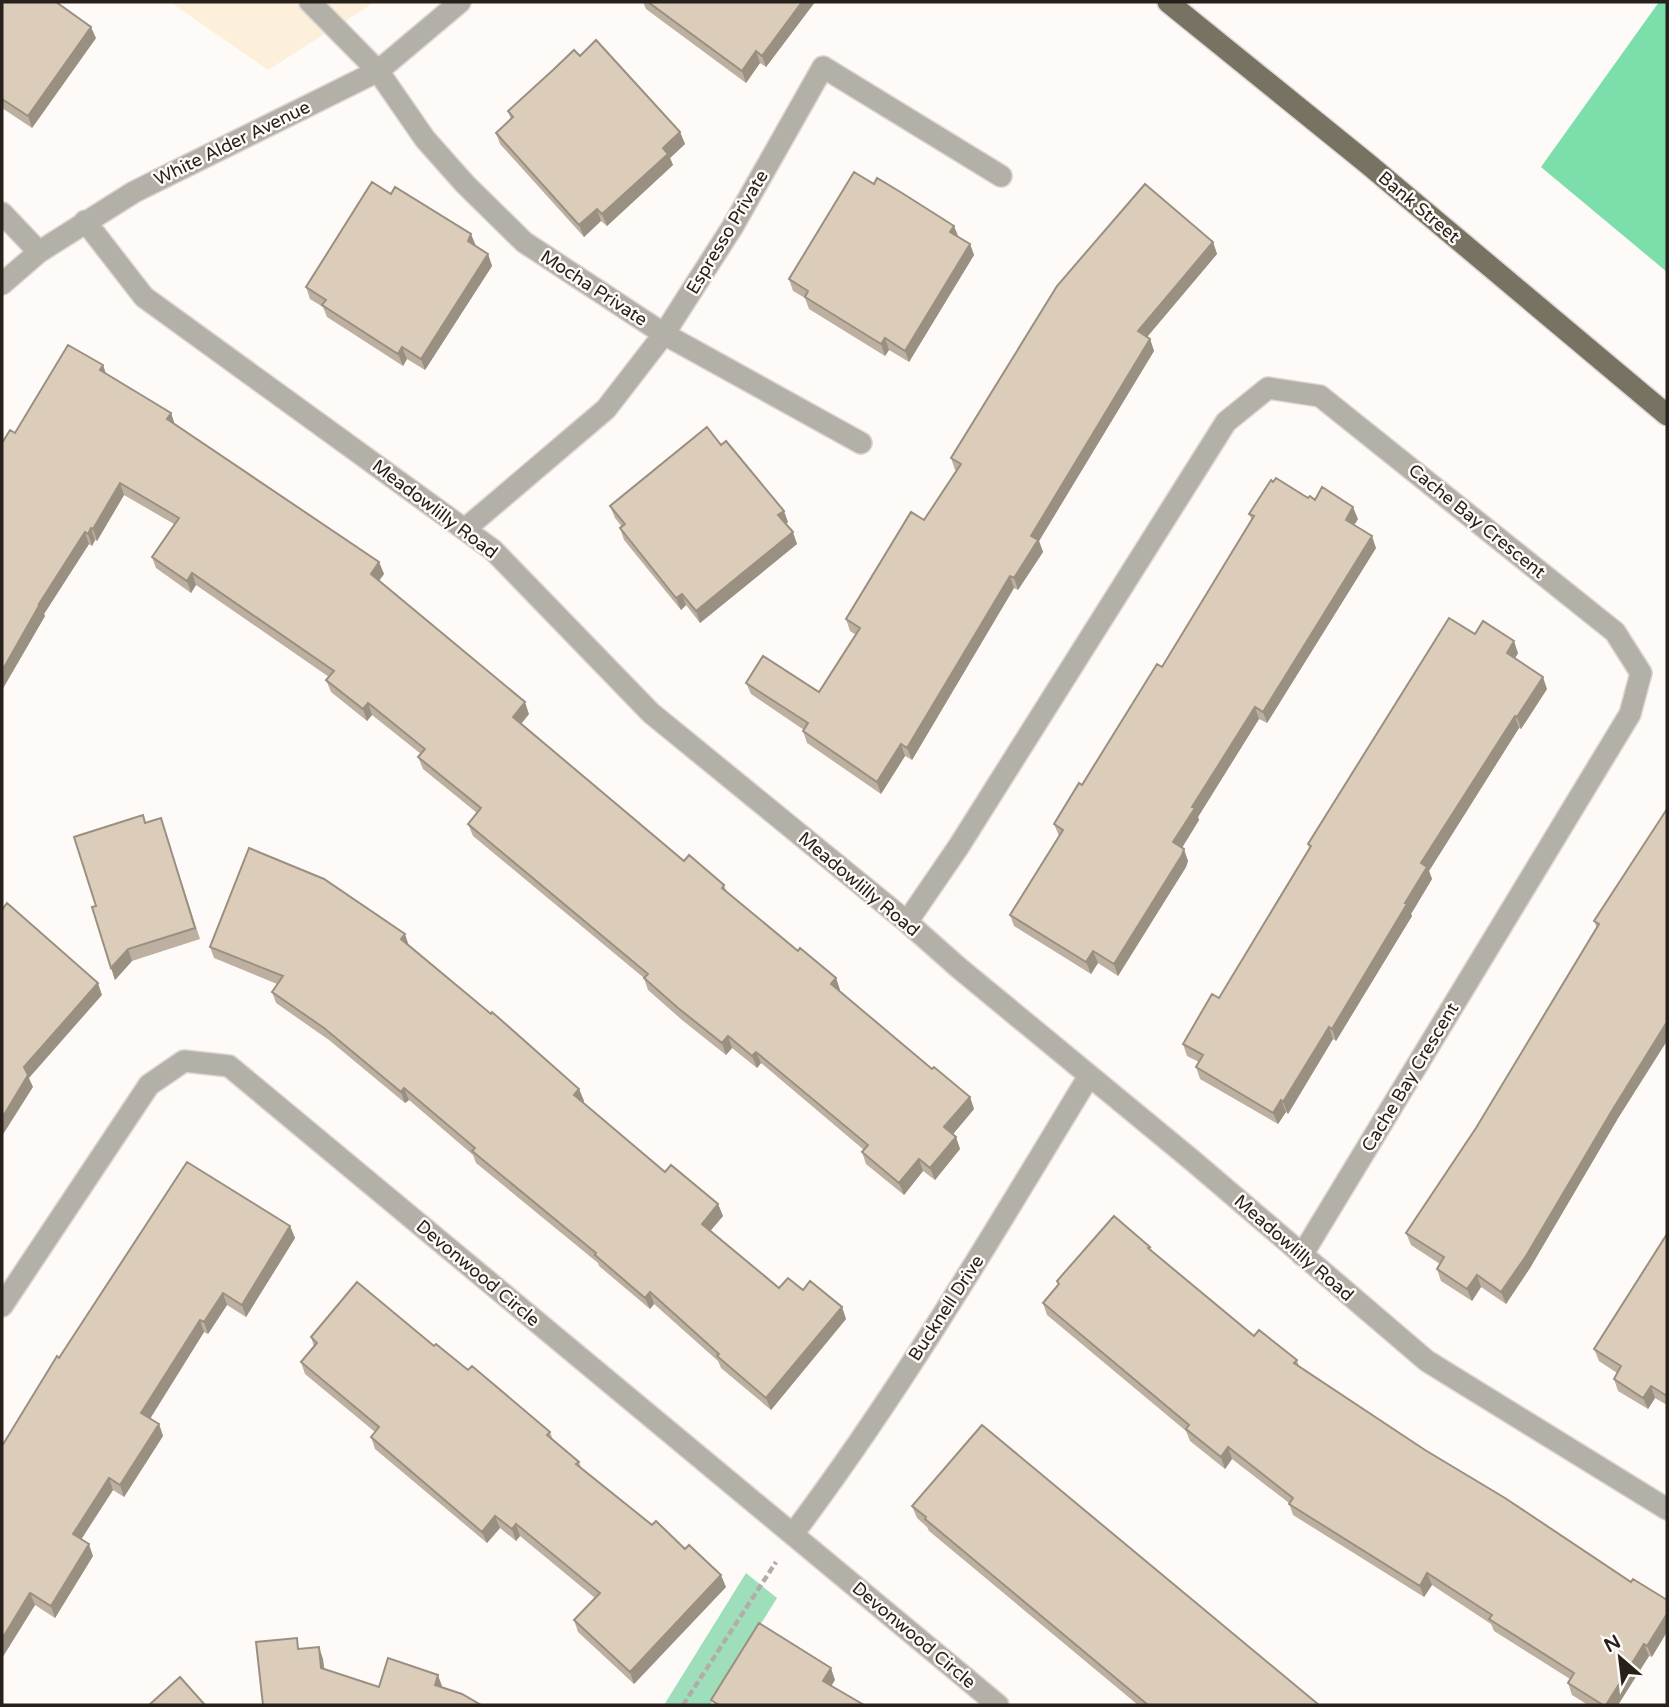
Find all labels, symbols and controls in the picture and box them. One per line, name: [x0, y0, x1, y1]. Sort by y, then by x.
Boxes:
street label: White Alder Avenue: [151, 96, 313, 190]
street label: Espresso Private: [681, 166, 773, 298]
street label: Bank Street: [1374, 167, 1464, 247]
street label: Mocha Private: [536, 245, 652, 331]
street label: Meadowlilly Road: [368, 455, 502, 563]
street label: Cache Bay Crescent: [1404, 459, 1550, 583]
street label: Meadowlilly Road: [794, 827, 924, 941]
street label: Cache Bay Crescent: [1357, 998, 1463, 1156]
street label: Meadowlilly Road: [1230, 1190, 1358, 1306]
street label: Devonwood Circle: [412, 1215, 544, 1331]
street label: Bucknell Drive: [904, 1251, 988, 1365]
street label: Devonwood Circle: [848, 1577, 980, 1693]
north arrow: [1585, 1623, 1655, 1693]
text: N: [1601, 1631, 1624, 1657]

